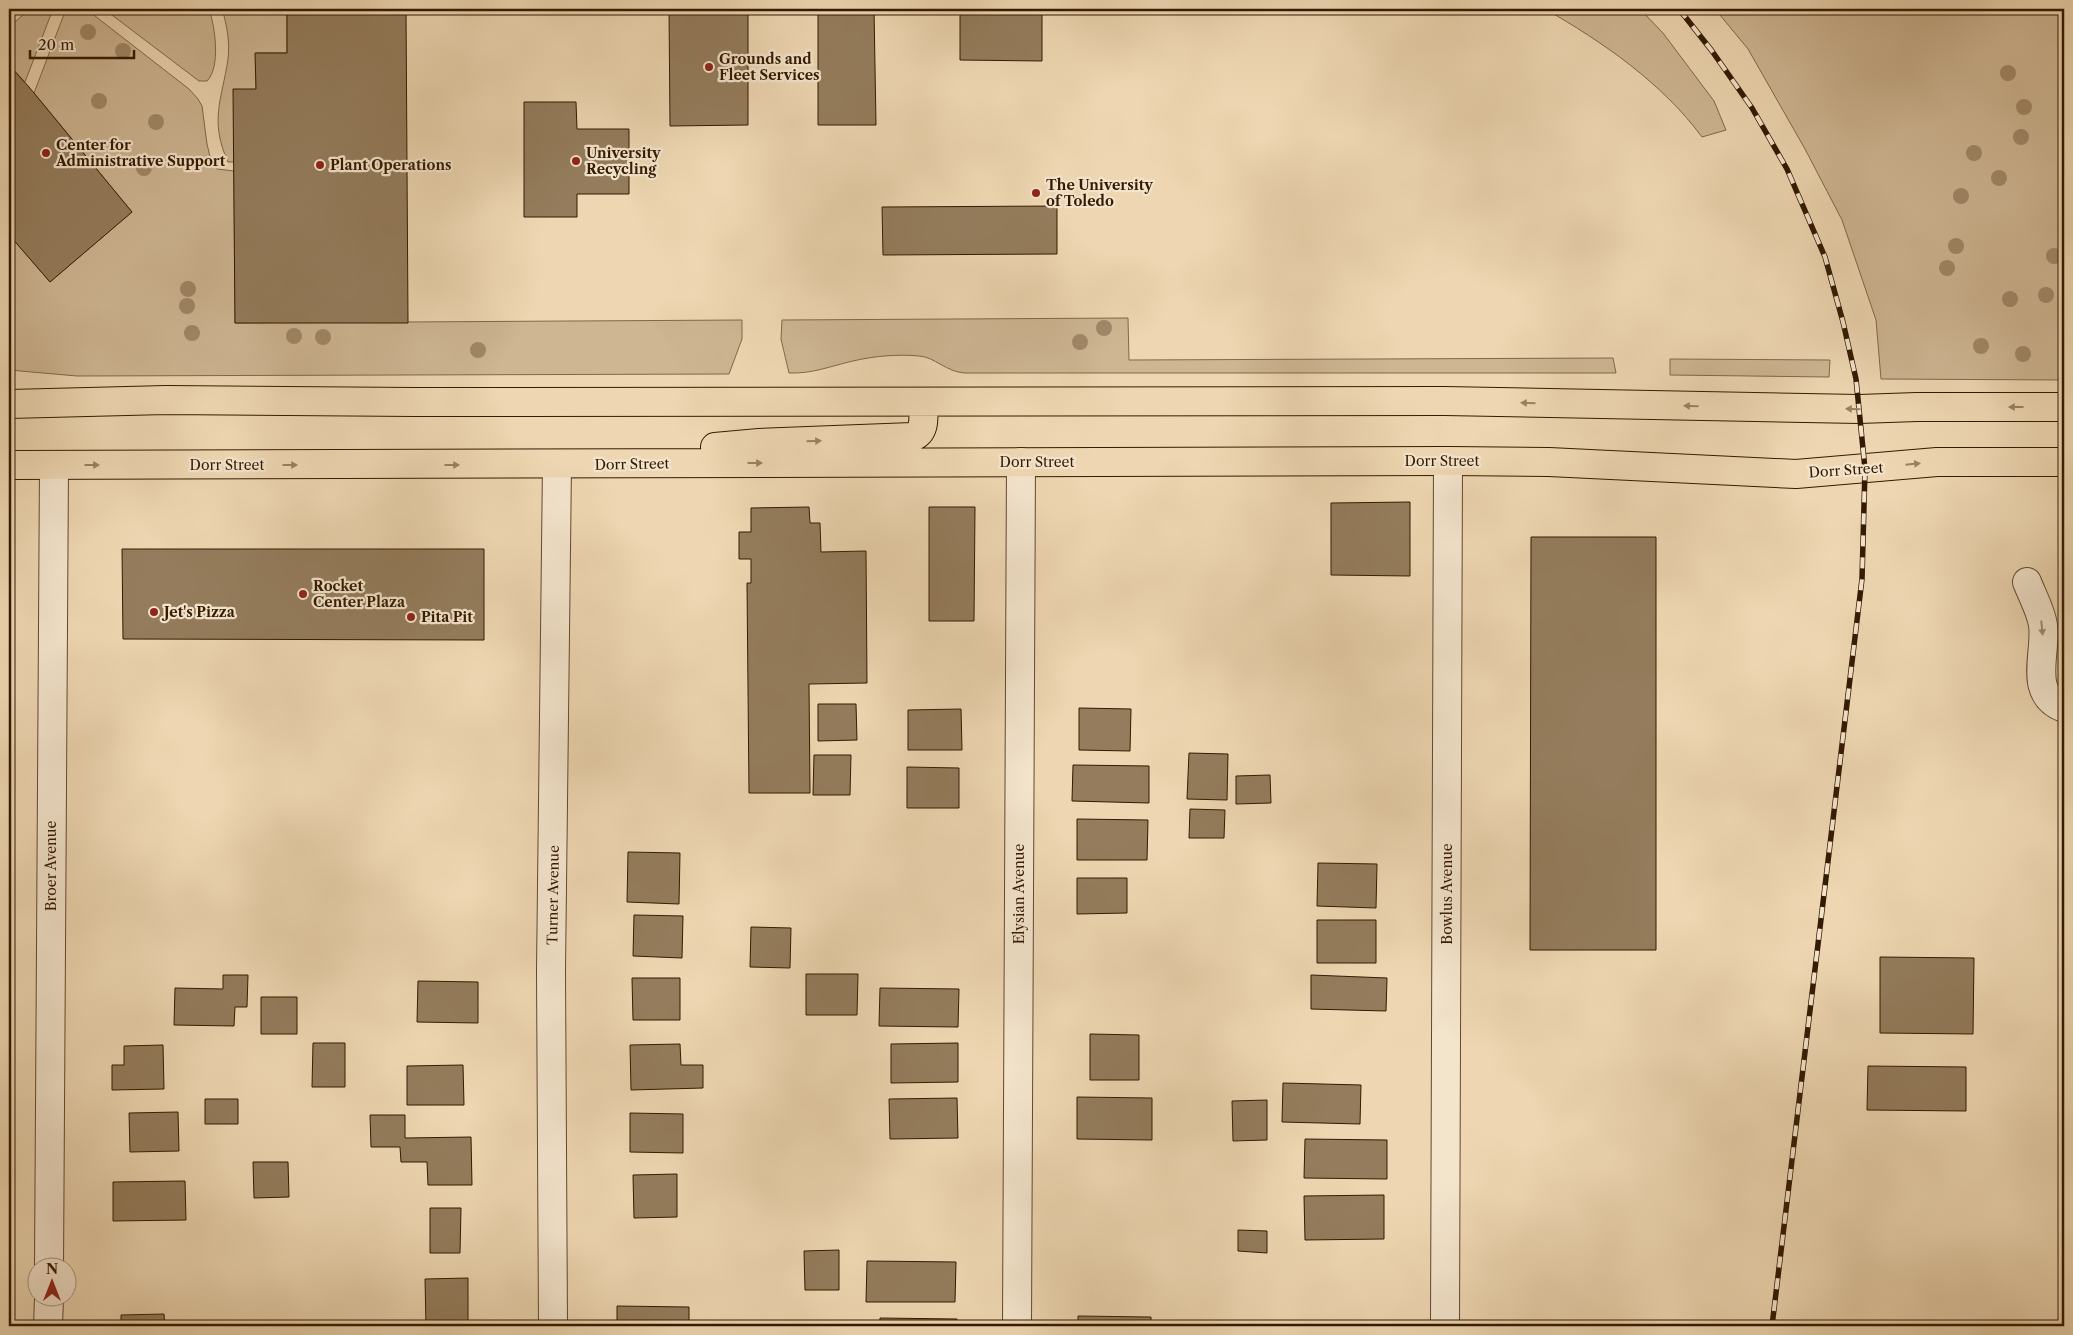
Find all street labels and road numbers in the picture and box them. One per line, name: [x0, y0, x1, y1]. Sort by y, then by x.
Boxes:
street label: Dorr Street: [1405, 452, 1479, 470]
street label: Dorr Street: [1000, 453, 1074, 471]
street label: Dorr Street: [594, 454, 670, 474]
street label: Dorr Street: [190, 456, 264, 474]
street label: Dorr Street: [1808, 458, 1884, 482]
street label: Broer Avenue: [42, 821, 60, 911]
street label: Bowlus Avenue: [1438, 843, 1456, 945]
street label: Elysian Avenue: [1010, 844, 1028, 944]
street label: Turner Avenue: [543, 845, 563, 945]

